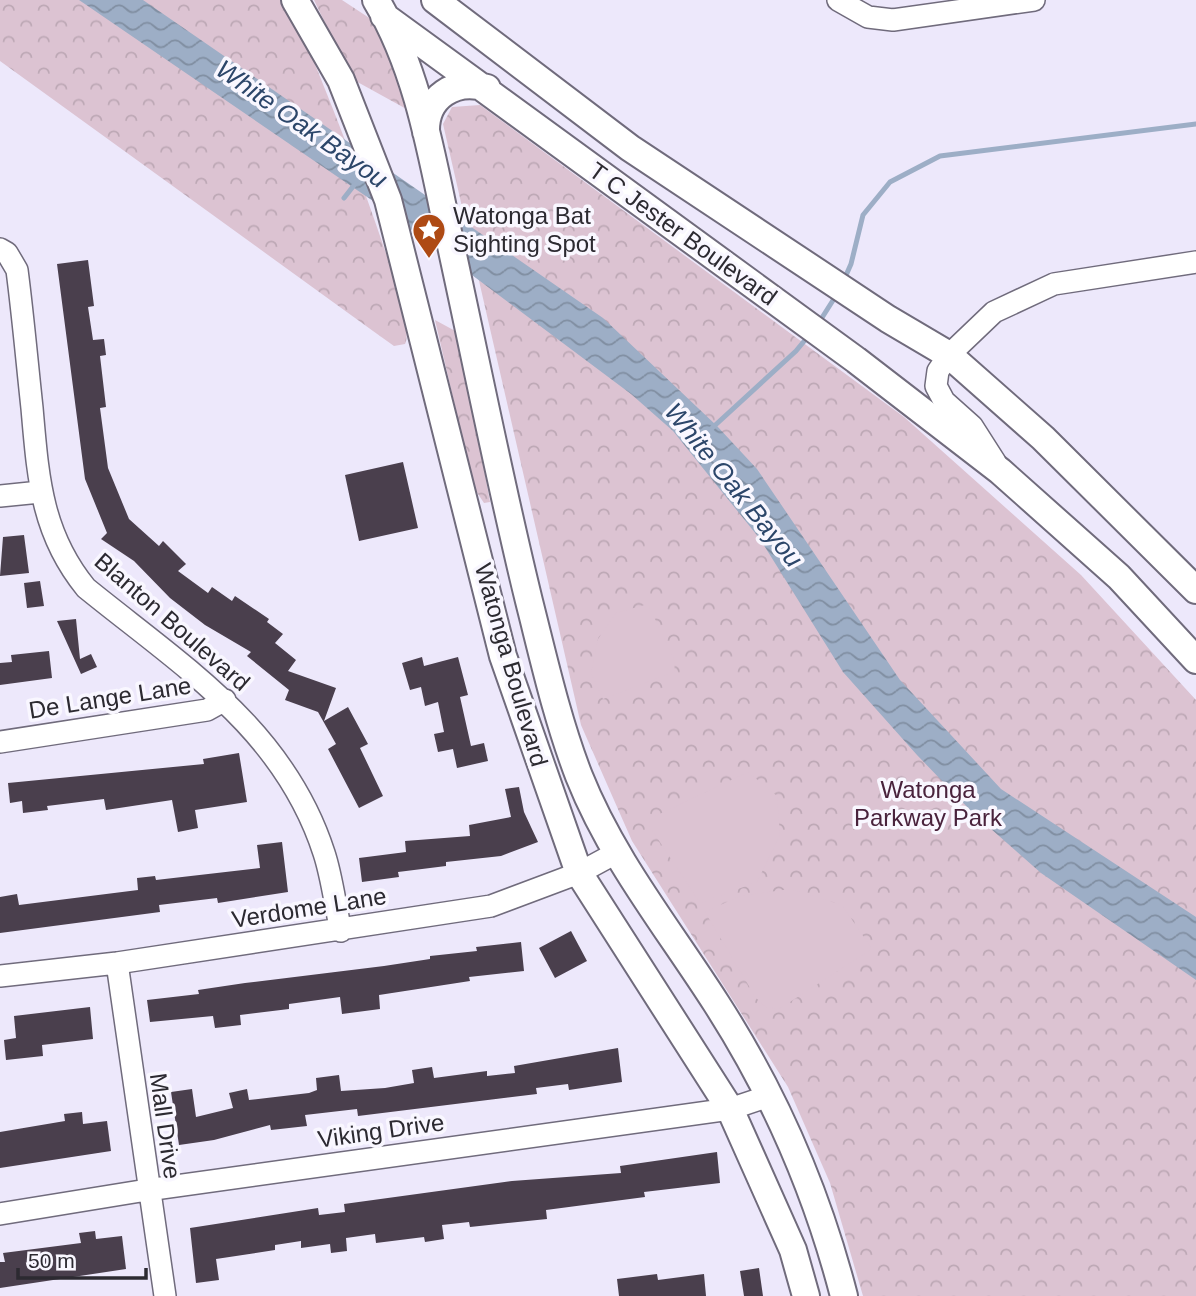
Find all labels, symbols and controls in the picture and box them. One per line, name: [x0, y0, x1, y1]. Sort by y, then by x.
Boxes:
water label: White Oak Bayou: [211, 54, 393, 194]
street label: T C Jester Boulevard: [584, 157, 782, 311]
place label: Watonga Bat Sighting Spot: [453, 202, 596, 257]
place icon: Watonga Bat Sighting Spot: [410, 211, 448, 260]
water label: White Oak Bayou: [659, 397, 809, 573]
street label: Blanton Boulevard: [89, 547, 255, 696]
street label: Watonga Boulevard: [470, 560, 553, 769]
street label: De Lange Lane: [27, 671, 193, 724]
park label: Watonga Parkway Park: [854, 776, 1003, 831]
street label: Verdome Lane: [230, 882, 388, 933]
street label: Mall Drive: [145, 1071, 186, 1181]
street label: Viking Drive: [316, 1108, 446, 1153]
scale bar: [18, 1236, 145, 1280]
text: 50 m: [28, 1249, 75, 1272]

